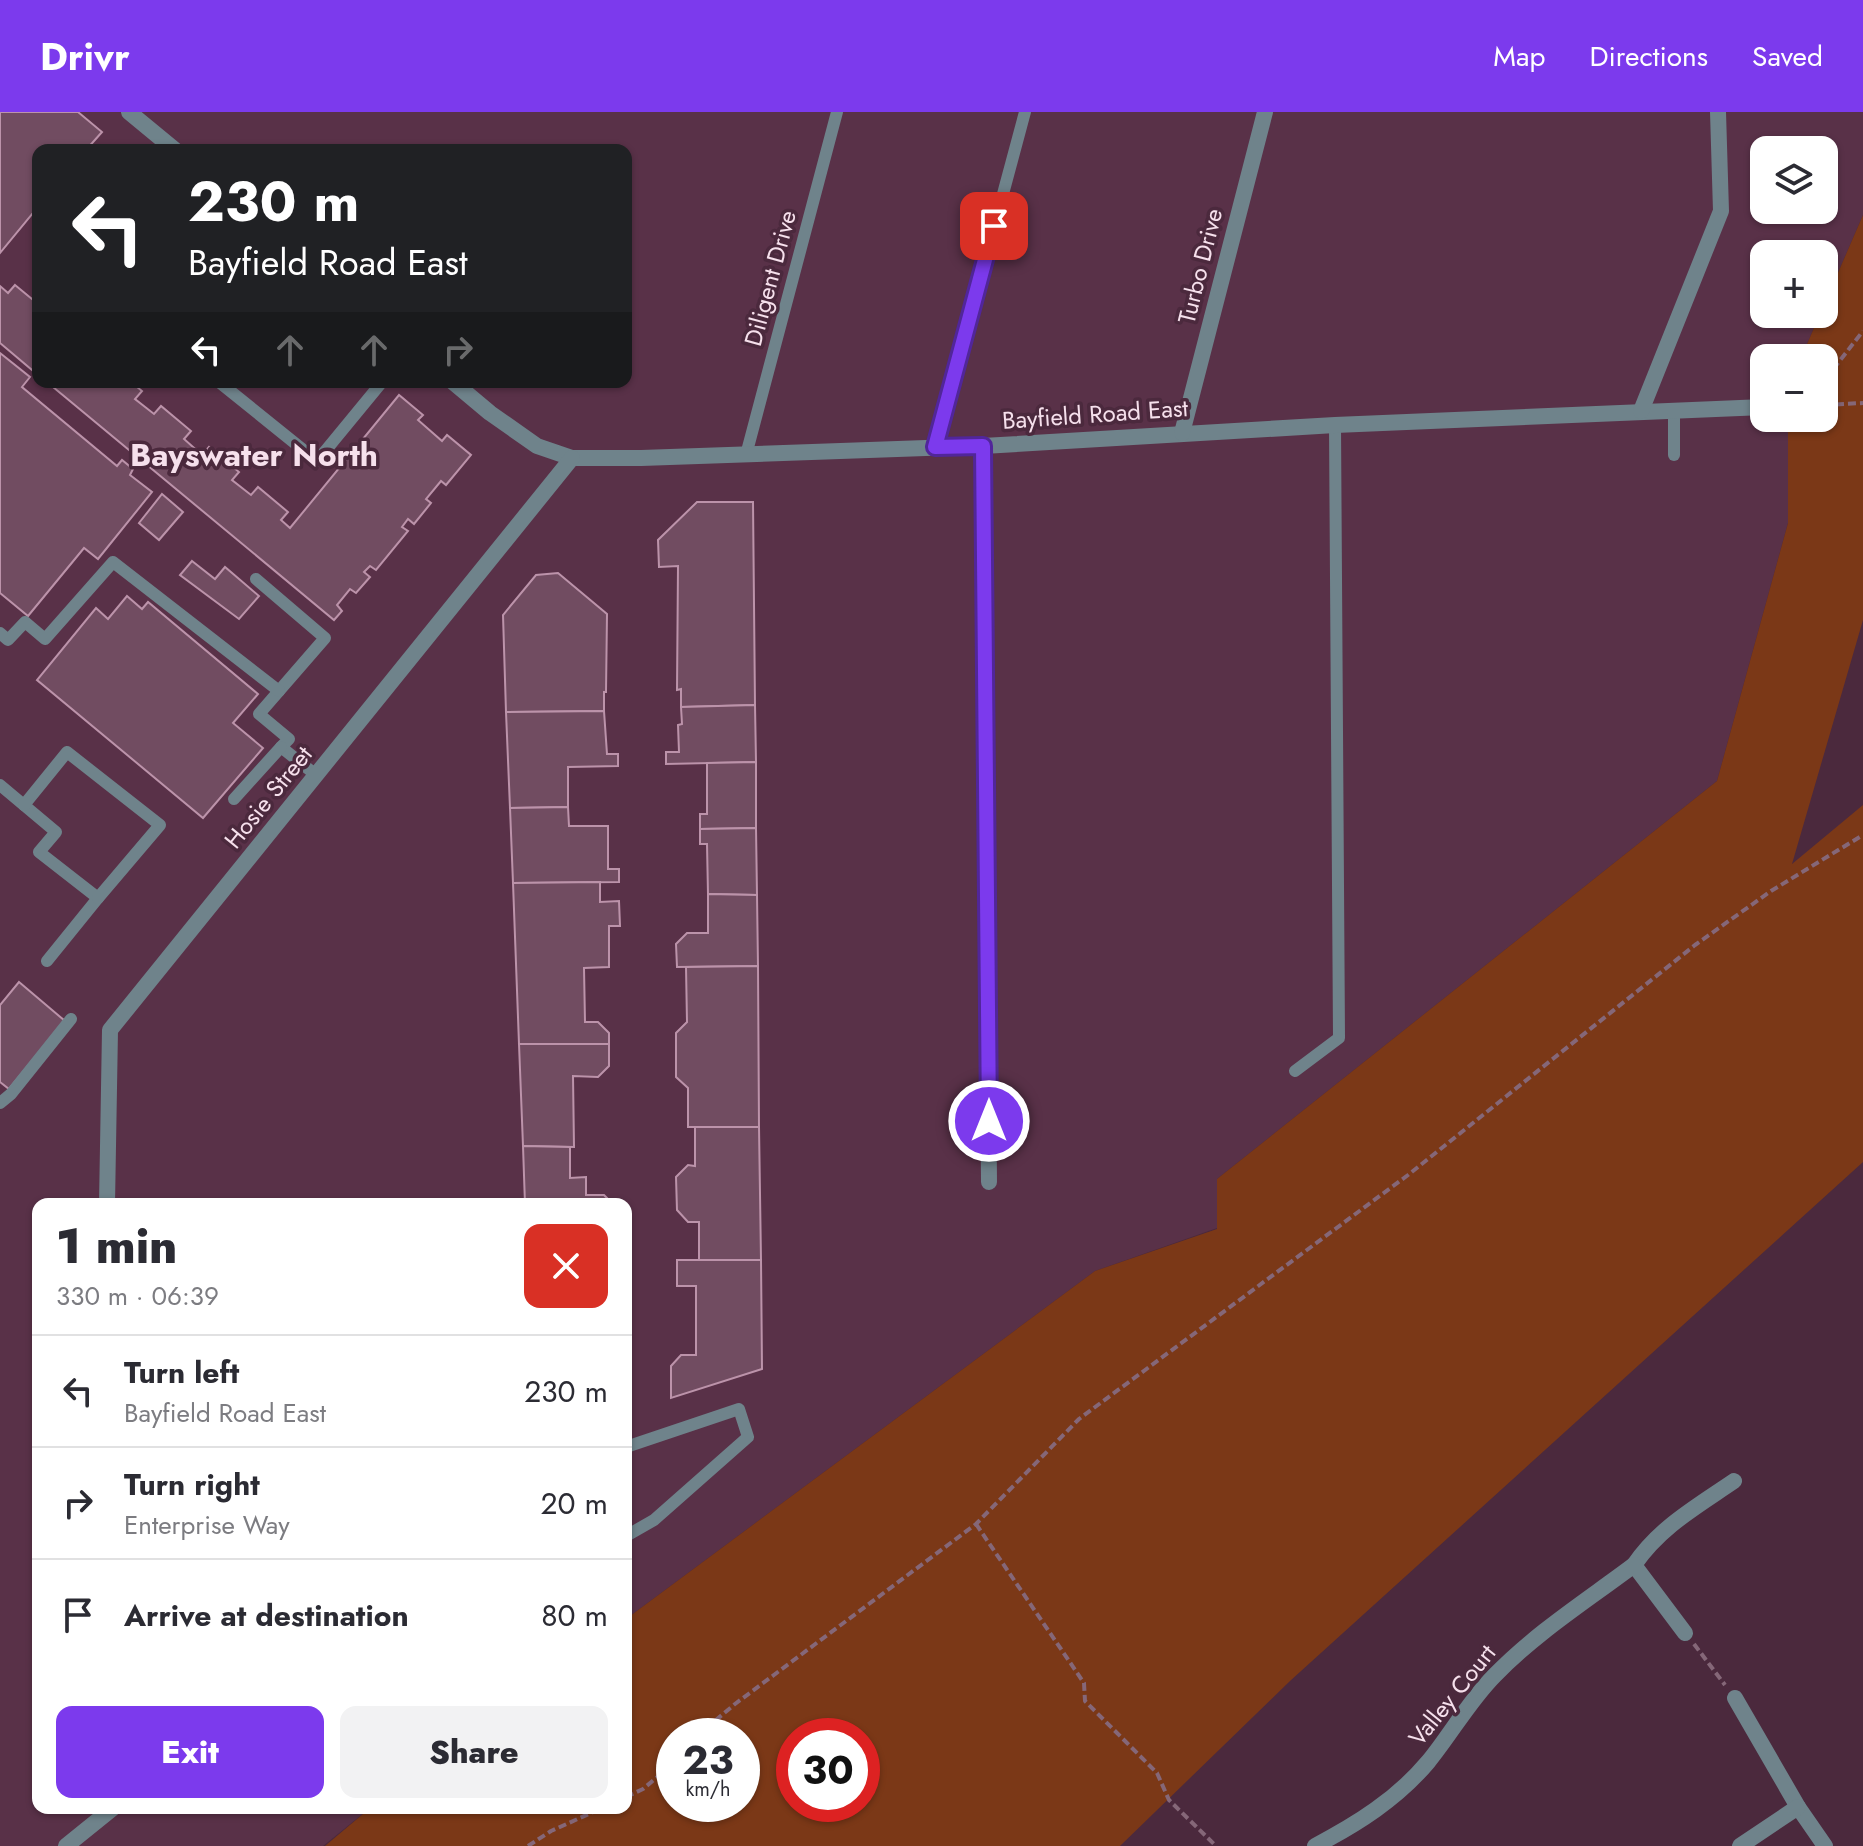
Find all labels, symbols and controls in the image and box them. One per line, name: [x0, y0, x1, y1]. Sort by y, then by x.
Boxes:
text: Drivr: [40, 29, 130, 84]
text: Map: [1493, 36, 1545, 77]
text: Directions: [1589, 36, 1708, 77]
text: Saved: [1752, 36, 1823, 77]
map controls: [1750, 136, 1838, 432]
button: layers: [1750, 136, 1838, 224]
text: 230 m: [188, 161, 359, 242]
icon: left: [56, 176, 160, 280]
pin: [960, 192, 1028, 260]
icon: arrive: [972, 204, 1016, 248]
street label: Turbo Drive: [1169, 205, 1231, 327]
street label: Diligent Drive: [735, 206, 805, 350]
text: Bayfield Road East: [188, 236, 468, 288]
button: +: [1750, 240, 1838, 328]
icon: left: [184, 328, 228, 372]
icon: ahead: [268, 328, 312, 372]
icon: ahead: [352, 328, 396, 372]
icon: right: [436, 328, 480, 372]
button: −: [1750, 344, 1838, 432]
street label: Bayfield Road East: [1001, 390, 1189, 438]
district label: Bayswater North: [130, 432, 378, 478]
street label: Hosie Street: [216, 738, 320, 856]
position arrow: [947, 1079, 1031, 1163]
text: 1 min: [56, 1212, 177, 1281]
button: close: [524, 1224, 608, 1308]
text: 330 m · 06:39: [56, 1277, 219, 1315]
text: Turn left: [124, 1351, 239, 1394]
icon: left: [56, 1369, 100, 1413]
text: 230 m: [524, 1370, 608, 1413]
text: Bayfield Road East: [124, 1394, 326, 1432]
text: Turn right: [124, 1463, 260, 1506]
icon: right: [56, 1481, 100, 1525]
text: 20 m: [541, 1482, 608, 1525]
text: Enterprise Way: [124, 1506, 290, 1544]
icon: arrive: [56, 1593, 100, 1637]
text: Arrive at destination: [124, 1594, 409, 1637]
text: 80 m: [541, 1594, 608, 1637]
street label: Valley Court: [1400, 1636, 1504, 1753]
button: Exit: [56, 1706, 324, 1798]
button: Share: [340, 1706, 608, 1798]
speed limit sign: 30: [776, 1718, 880, 1822]
text: 23: [682, 1731, 734, 1789]
text: km/h: [685, 1775, 731, 1804]

